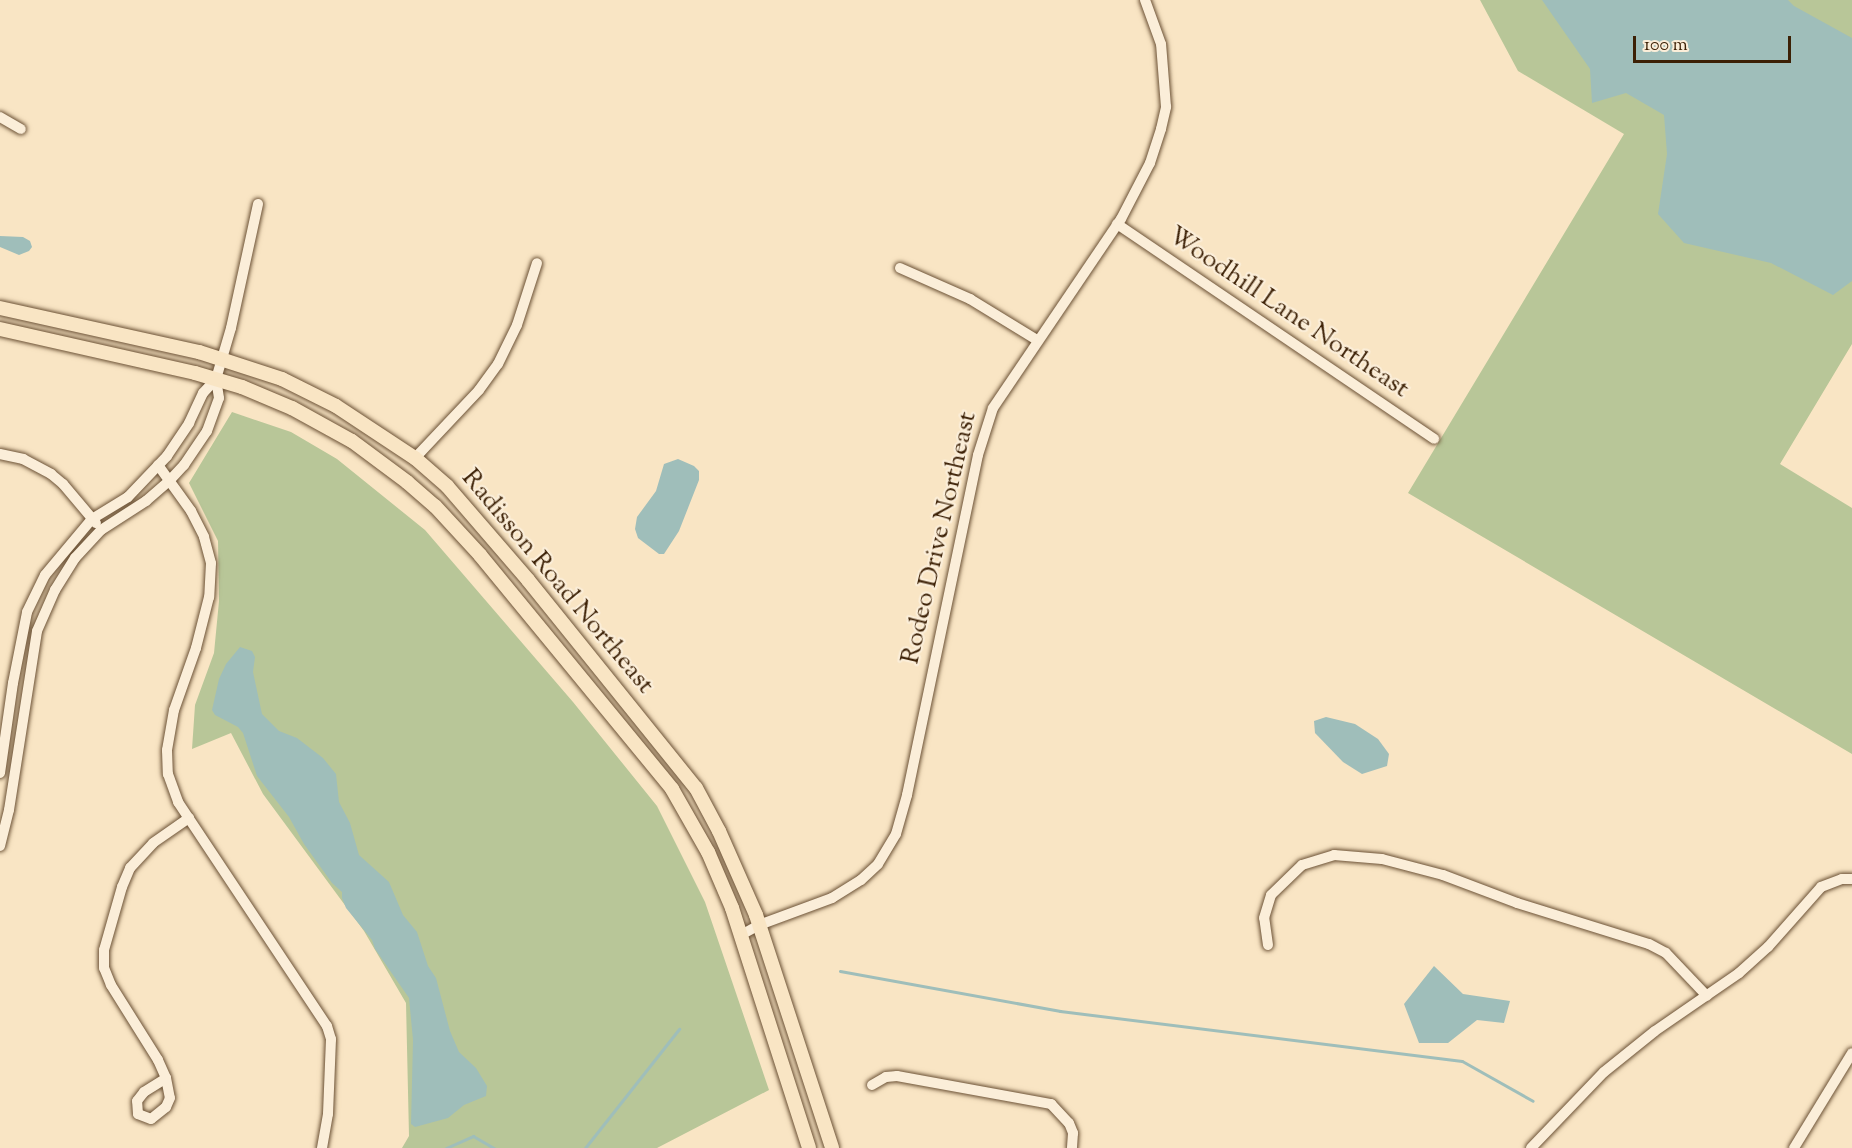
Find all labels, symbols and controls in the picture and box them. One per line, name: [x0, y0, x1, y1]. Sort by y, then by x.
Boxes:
scale bar: [1636, 24, 1794, 62]
text: 100 m: [1644, 33, 1688, 59]
street label: Woodhill Lane Northeast: [1162, 221, 1414, 405]
street label: Rodeo Drive Northeast: [896, 409, 984, 667]
street label: Radisson Road Northeast: [454, 463, 660, 701]

